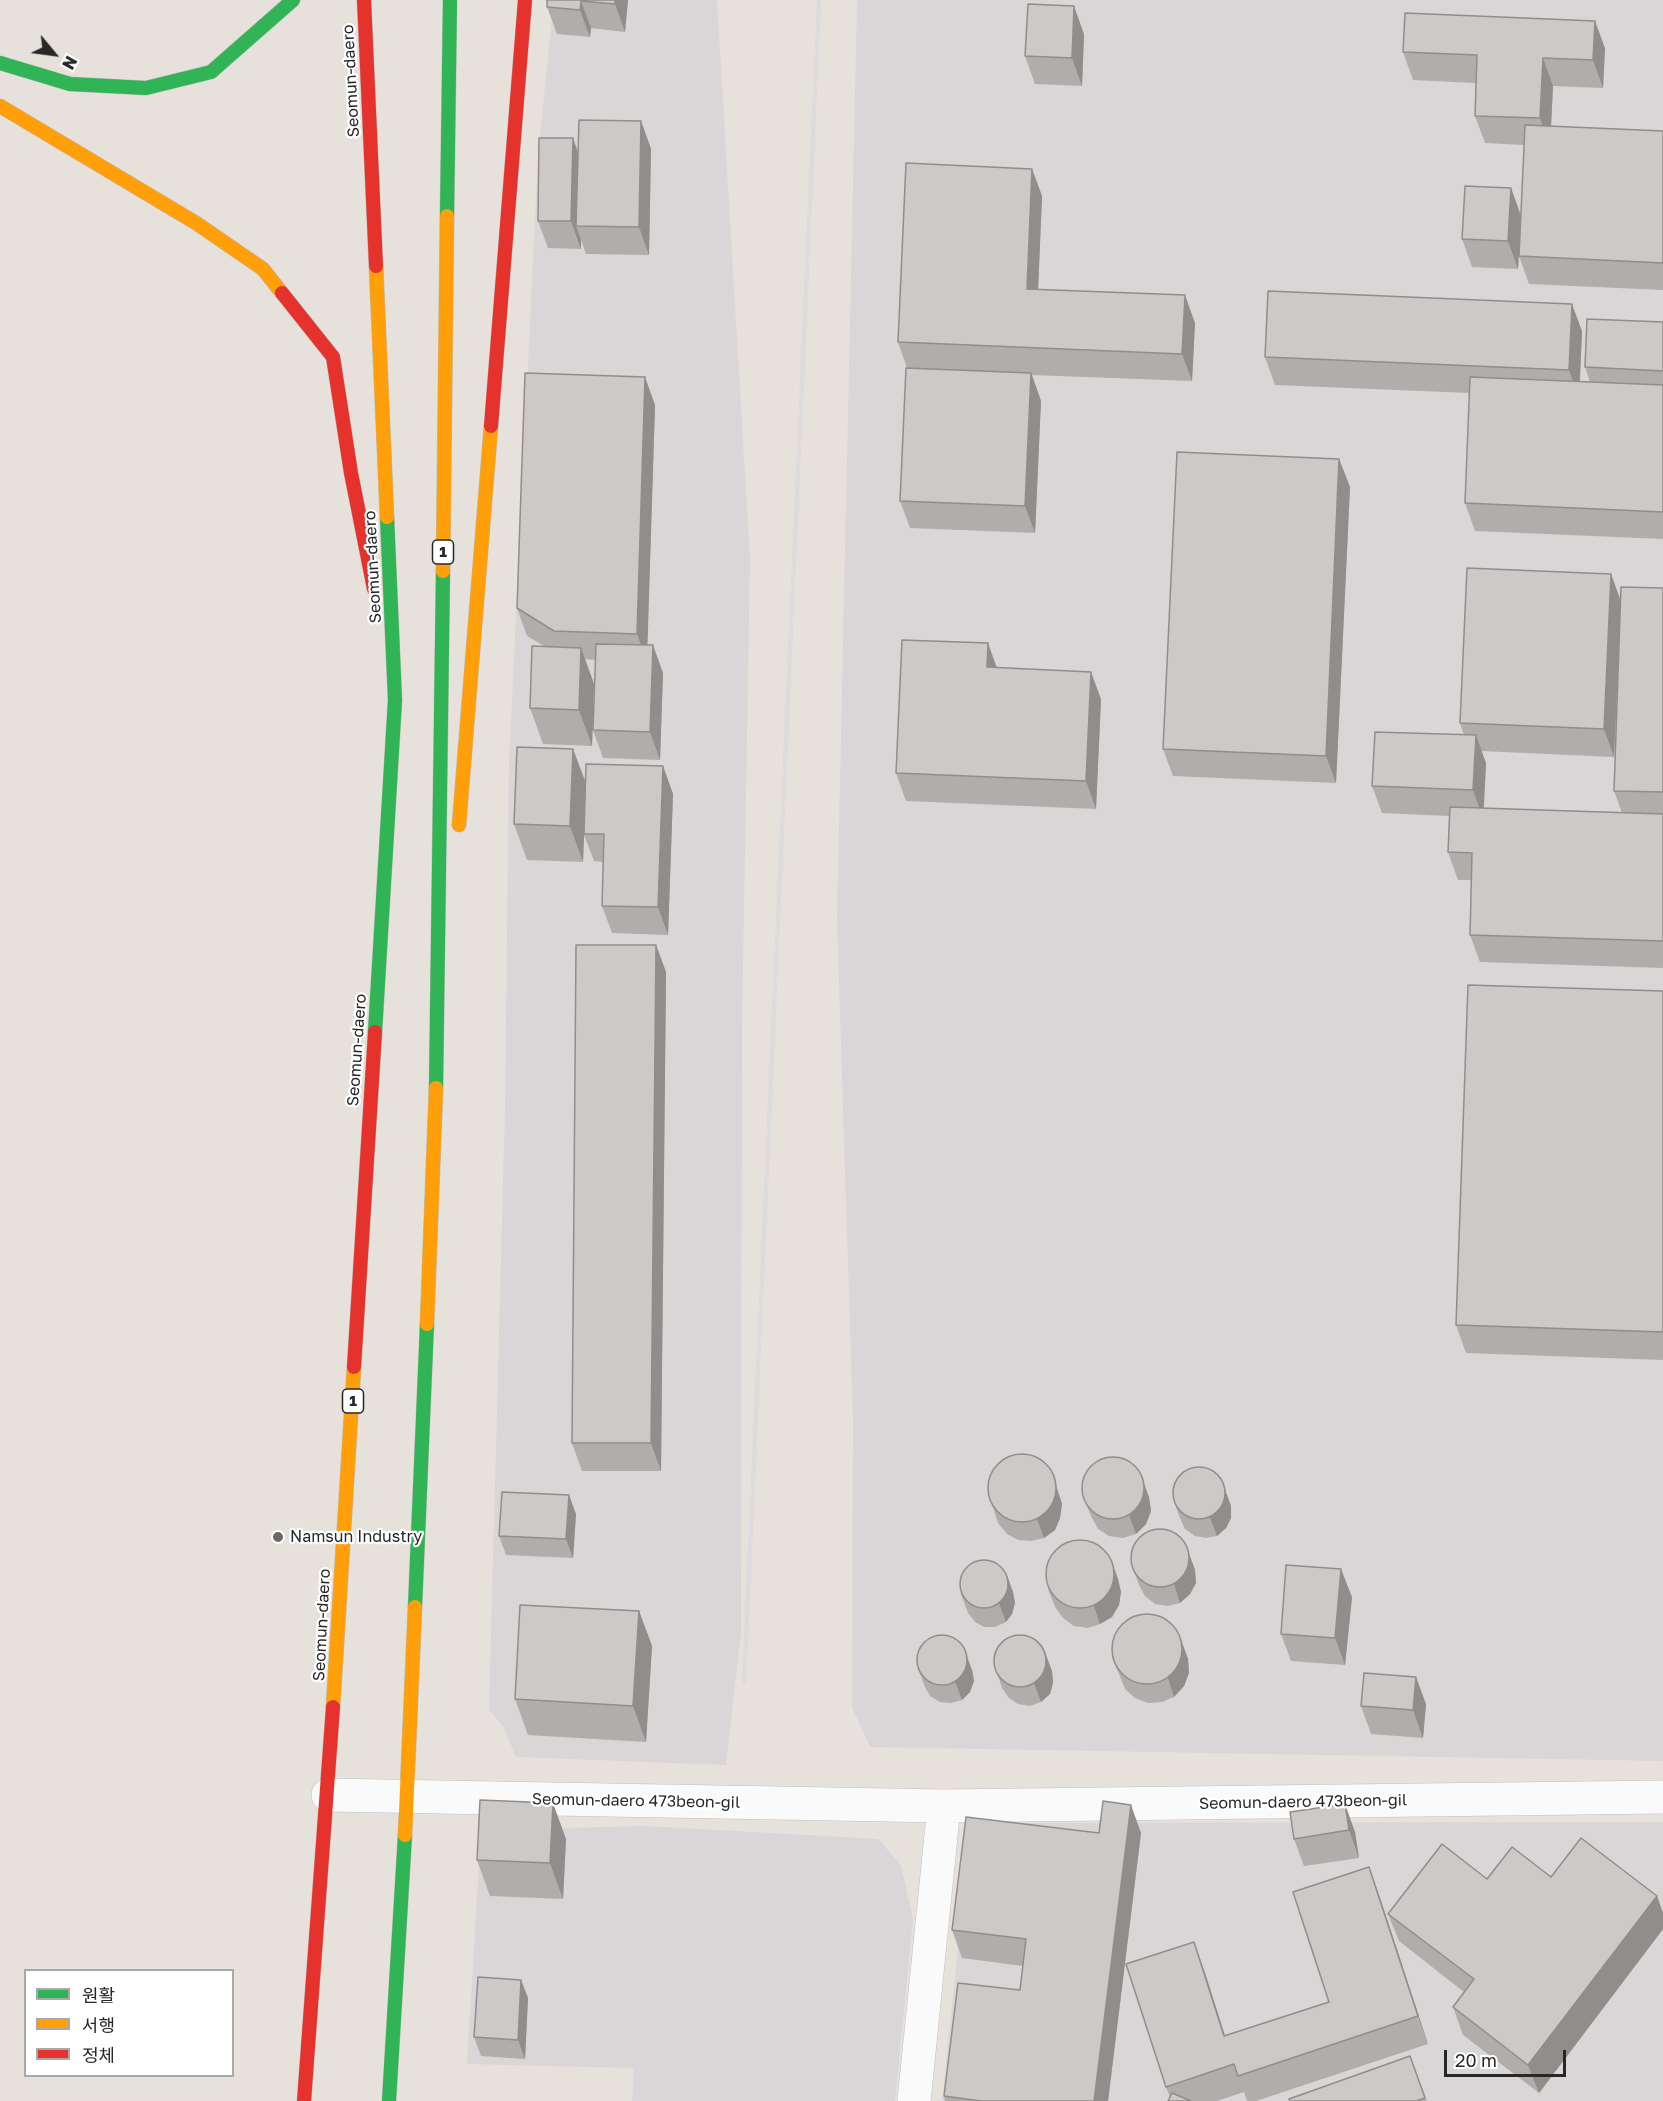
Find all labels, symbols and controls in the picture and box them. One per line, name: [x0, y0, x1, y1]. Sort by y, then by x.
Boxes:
north arrow: [24, 24, 84, 84]
street label: Seomun-daero: [338, 24, 364, 138]
text: N: [58, 53, 81, 73]
street label: Seomun-daero: [360, 510, 386, 624]
road number: 1: [432, 540, 454, 564]
street label: Seomun-daero: [343, 993, 371, 1107]
road number: 1: [342, 1389, 364, 1413]
place label: Namsun Industry: [290, 1527, 422, 1547]
marker: Namsun Industry: [271, 1530, 285, 1544]
street label: Seomun-daero: [309, 1568, 335, 1682]
street label: Seomun-daero 473beon-gil: [532, 1790, 740, 1812]
street label: Seomun-daero 473beon-gil: [1199, 1791, 1407, 1813]
legend: [24, 1969, 234, 2077]
text: 원활: [82, 1984, 115, 2006]
text: 서행: [82, 2014, 115, 2036]
scale bar: [1447, 2038, 1568, 2076]
text: 정체: [82, 2044, 115, 2066]
text: 20 m: [1455, 2049, 1497, 2071]

